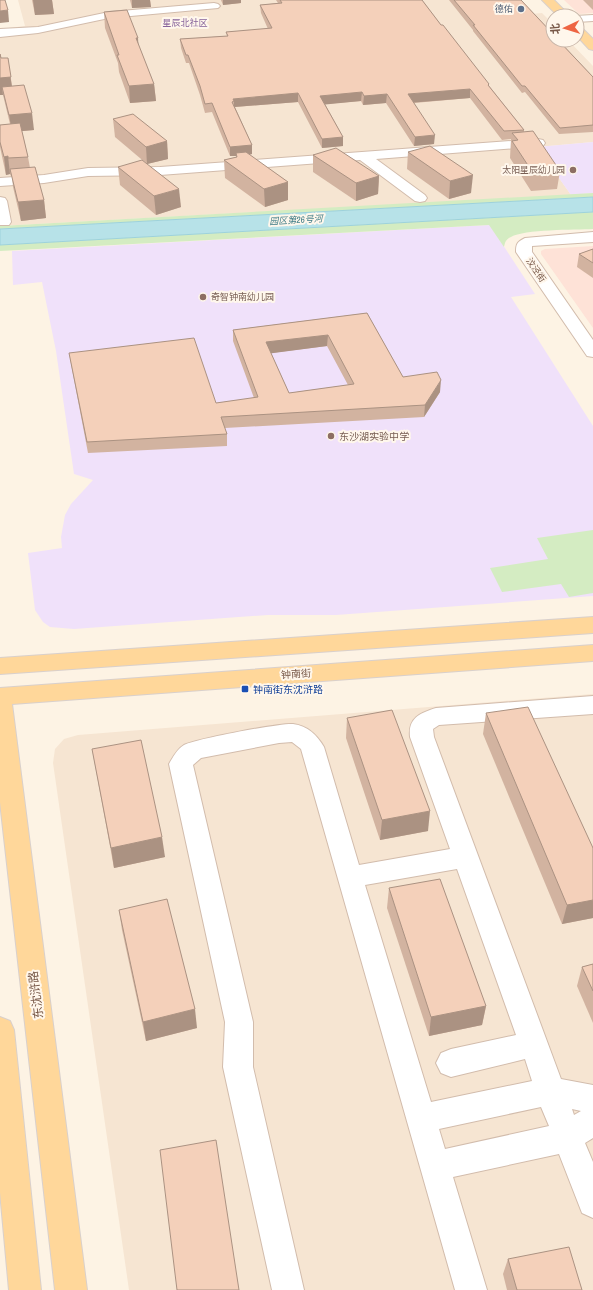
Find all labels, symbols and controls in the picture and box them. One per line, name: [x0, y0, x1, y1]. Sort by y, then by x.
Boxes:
place label: 德佑: [495, 3, 513, 15]
marker: 德佑: [516, 4, 526, 14]
north arrow: [545, 8, 585, 48]
district label: 星辰北社区: [162, 17, 208, 29]
text: 北: [548, 23, 562, 35]
place label: 太阳星辰幼儿园: [502, 164, 565, 176]
marker: 太阳星辰幼儿园: [568, 165, 578, 175]
water label: 园区第26号河: [269, 213, 325, 227]
street label: 汶泾街: [523, 255, 549, 285]
place label: 奇智钟南幼儿园: [211, 291, 274, 303]
marker: 奇智钟南幼儿园: [198, 292, 208, 302]
place label: 东沙湖实验中学: [339, 430, 409, 443]
marker: 东沙湖实验中学: [326, 431, 336, 441]
street label: 钟南街: [281, 666, 311, 682]
place label: 钟南街东沈浒路: [253, 683, 323, 696]
marker: 钟南街东沈浒路: [240, 684, 250, 694]
street label: 东沈浒路: [25, 970, 47, 1020]

